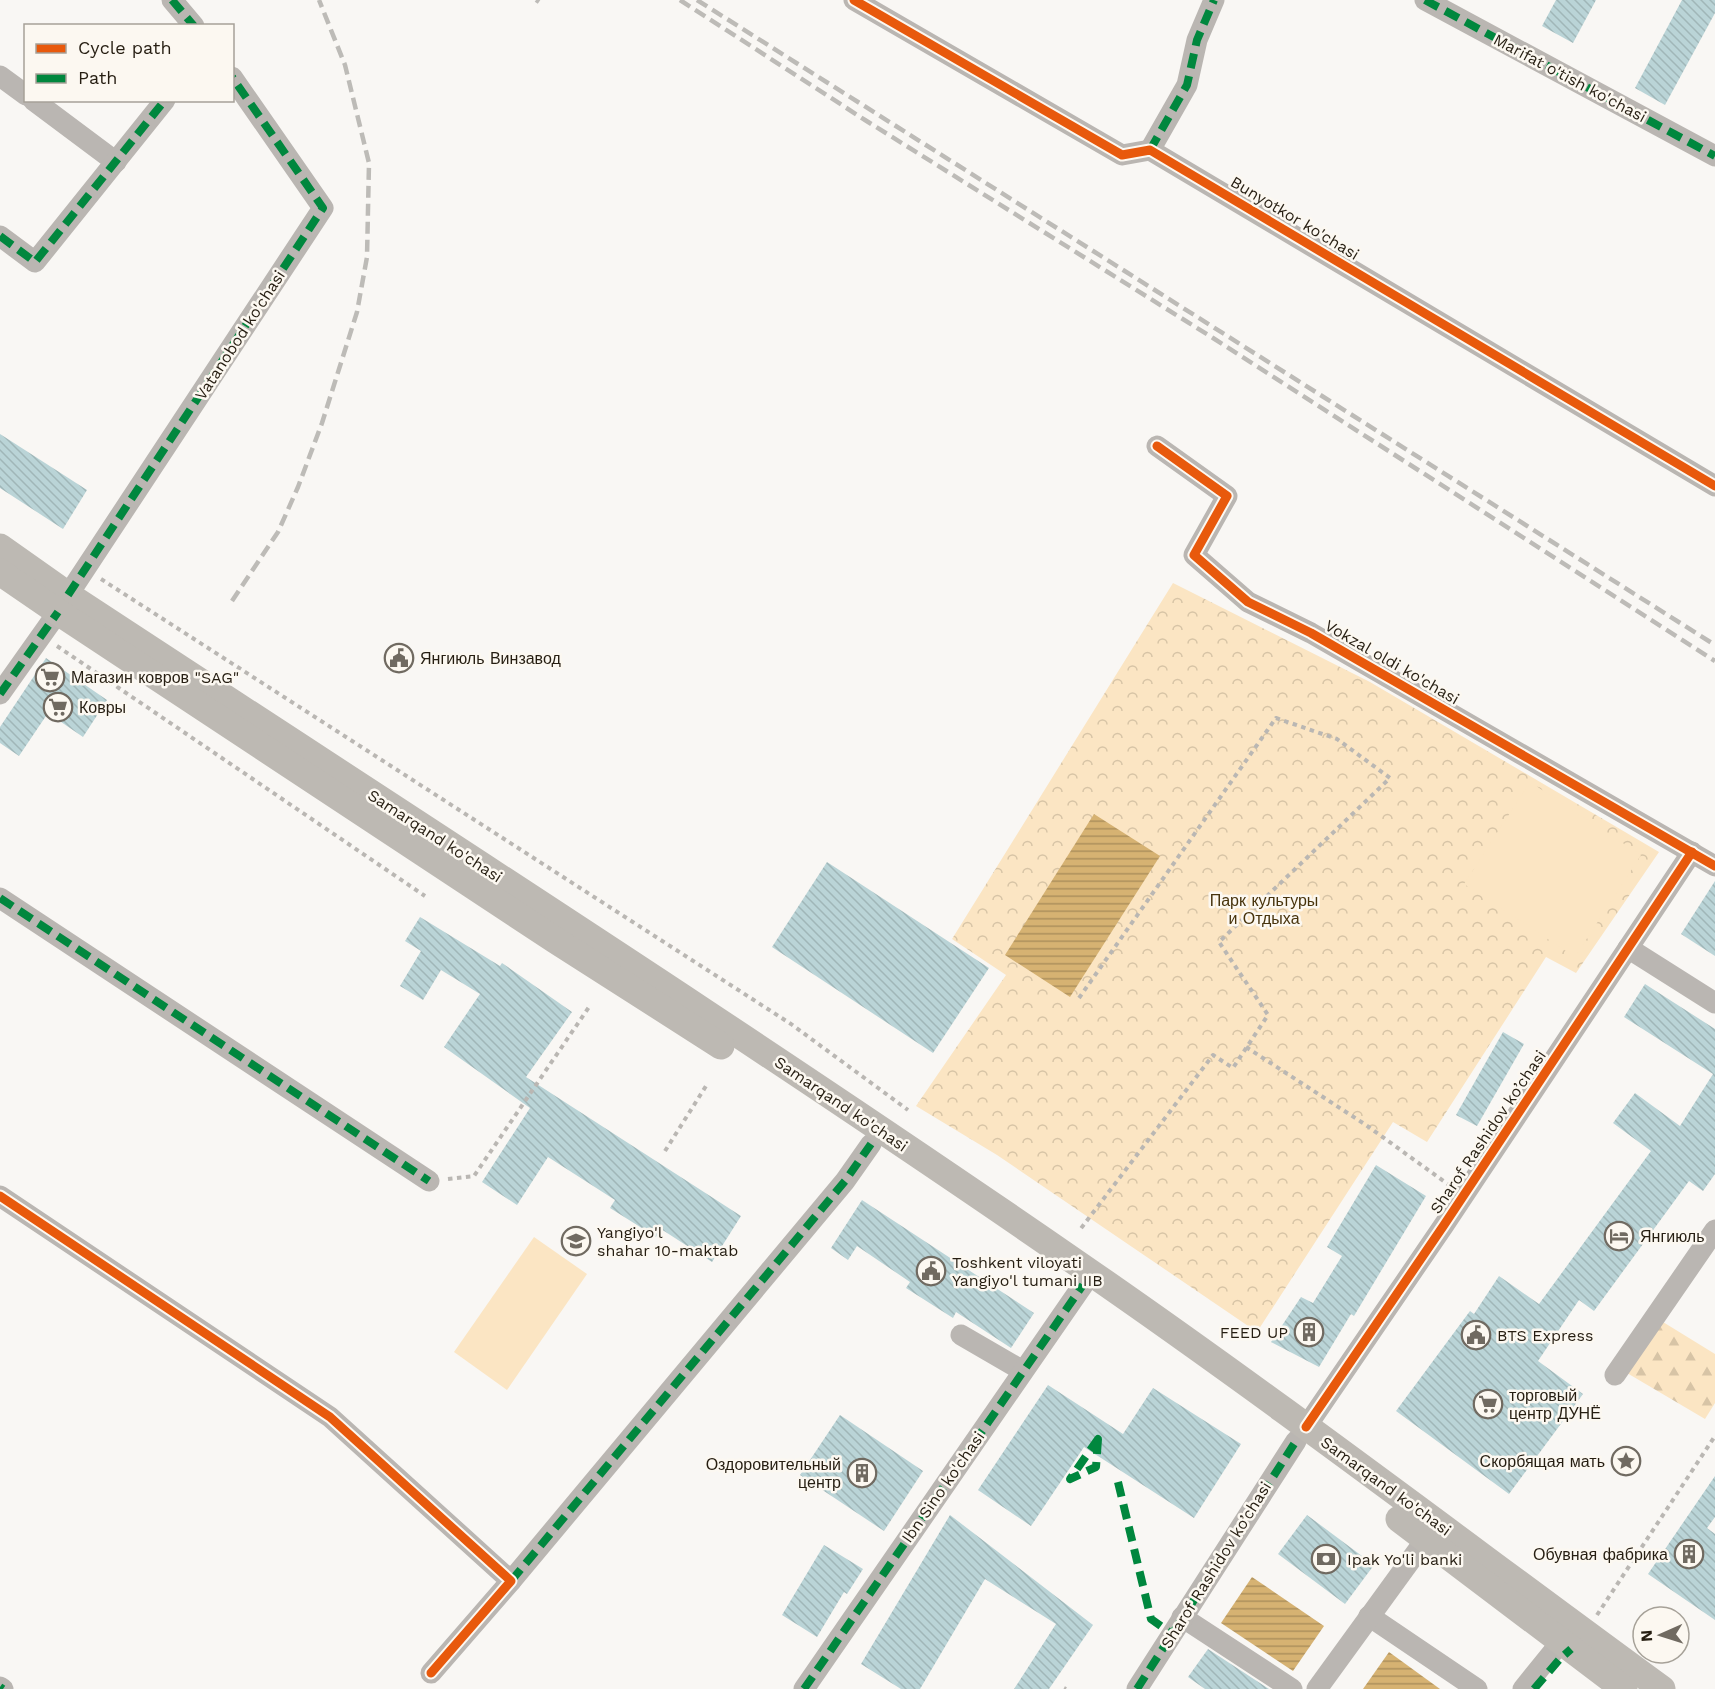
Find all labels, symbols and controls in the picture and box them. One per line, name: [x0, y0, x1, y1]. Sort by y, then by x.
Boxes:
legend: [24, 24, 234, 102]
street label: Marifat o'tish ko'chasi: [1490, 30, 1650, 126]
text: Cycle path: [78, 37, 172, 58]
text: Path: [78, 67, 118, 88]
street label: Bunyotkor ko'chasi: [1227, 172, 1363, 264]
street label: Vatanobod ko'chasi: [191, 267, 289, 403]
street label: Vokzal oldi ko'chasi: [1321, 616, 1463, 708]
public building icon: Янгиюль Винзавод: [383, 642, 415, 674]
place label: Янгиюль Винзавод: [420, 649, 561, 668]
supermarket icon: Магазин ковров "SAG": [34, 661, 66, 693]
place label: Магазин ковров "SAG": [71, 668, 239, 687]
supermarket icon: Ковры: [42, 691, 74, 723]
place label: Ковры: [79, 698, 126, 717]
street label: Samarqand ko'chasi: [364, 785, 506, 887]
park label: Парк культуры и Отдыха: [1210, 891, 1318, 928]
street label: Sharof Rashidov ko’chasi: [1426, 1047, 1550, 1217]
street label: Samarqand ko'chasi: [771, 1052, 911, 1156]
hotel icon: Янгиюль: [1603, 1220, 1635, 1252]
place label: Yangiyo'l shahar 10-maktab: [597, 1223, 738, 1260]
school or university icon: Yangiyo'l shahar 10-maktab: [560, 1225, 592, 1257]
place label: Янгиюль: [1640, 1227, 1704, 1246]
place label: Toshkent viloyati Yangiyo'l tumani IIB: [952, 1253, 1103, 1290]
public building icon: Toshkent viloyati Yangiyo'l tumani IIB: [915, 1255, 947, 1287]
building icon: FEED UP: [1293, 1316, 1325, 1348]
public building icon: BTS Express: [1460, 1319, 1492, 1351]
place label: FEED UP: [1220, 1323, 1288, 1342]
place label: BTS Express: [1497, 1326, 1593, 1345]
place label: торговый центр ДУНЁ: [1509, 1386, 1601, 1423]
supermarket icon: торговый центр ДУНЁ: [1472, 1388, 1504, 1420]
street label: Ibn Sino ko'chasi: [897, 1428, 989, 1546]
street label: Samarqand ko'chasi: [1317, 1432, 1455, 1540]
place icon: Скорбящая мать: [1610, 1445, 1642, 1477]
place label: Скорбящая мать: [1480, 1452, 1605, 1471]
place label: Оздоровительный центр: [706, 1455, 841, 1492]
building icon: Оздоровительный центр: [846, 1457, 878, 1489]
street label: Sharof Rashidov ko’chasi: [1157, 1478, 1275, 1652]
building icon: Обувная фабрика: [1673, 1538, 1705, 1570]
bank icon: Ipak Yo'li banki: [1310, 1543, 1342, 1575]
place label: Обувная фабрика: [1533, 1545, 1668, 1564]
place label: Ipak Yo'li banki: [1347, 1550, 1462, 1569]
north arrow: [1631, 1605, 1691, 1665]
text: N: [1637, 1629, 1656, 1642]

